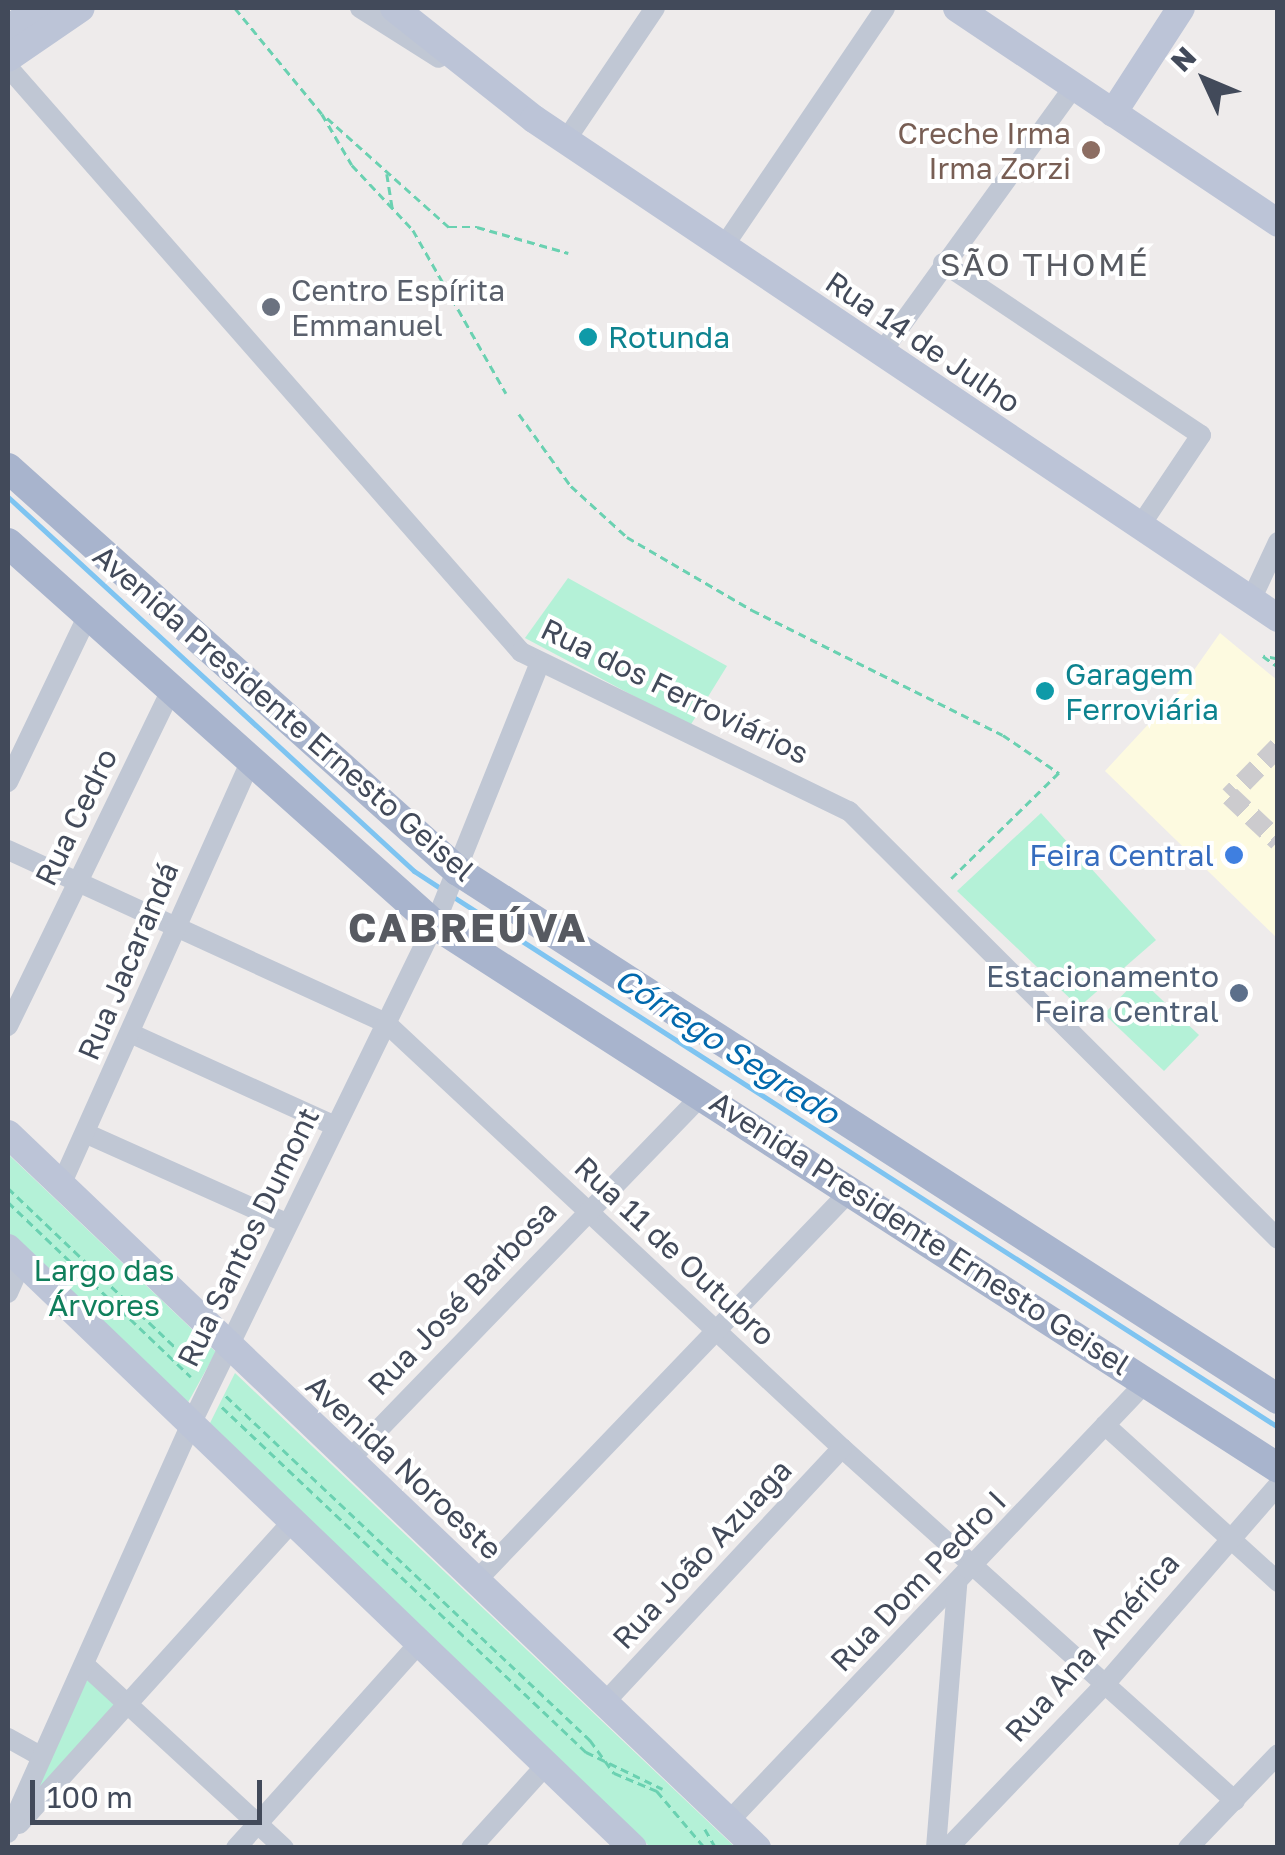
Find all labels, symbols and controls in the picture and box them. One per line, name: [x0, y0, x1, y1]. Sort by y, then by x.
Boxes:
north arrow: [1155, 30, 1255, 130]
text: N: [1164, 40, 1202, 78]
place label: Creche Irma Irma Zorzi: [897, 115, 1071, 186]
marker: Creche Irma Irma Zorzi: [1080, 139, 1102, 161]
district label: SÃO THOMÉ: [940, 245, 1150, 283]
street label: Rua 14 de Julho: [819, 264, 1027, 420]
place label: Centro Espírita Emmanuel: [291, 272, 505, 342]
marker: Centro Espírita Emmanuel: [260, 296, 282, 318]
place label: Rotunda: [608, 319, 730, 355]
marker: Rotunda: [577, 326, 599, 348]
street label: Avenida Presidente Ernesto Geisel: [86, 538, 482, 888]
street label: Rua dos Ferroviários: [535, 611, 815, 771]
place label: Garagem Ferroviária: [1065, 656, 1219, 726]
marker: Garagem Ferroviária: [1034, 680, 1056, 702]
street label: Rua Cedro: [27, 743, 125, 891]
place label: Feira Central: [1029, 837, 1214, 873]
marker: Feira Central: [1223, 844, 1245, 866]
street label: Rua Jacarandá: [70, 857, 186, 1065]
district label: CABREÚVA: [348, 903, 588, 951]
place label: Estacionamento Feira Central: [986, 958, 1219, 1028]
water label: Córrego Segredo: [608, 959, 846, 1133]
marker: Estacionamento Feira Central: [1228, 982, 1250, 1004]
street label: Avenida Presidente Ernesto Geisel: [703, 1084, 1137, 1382]
street label: Rua Santos Dumont: [170, 1102, 326, 1372]
street label: Rua 11 de Outubro: [567, 1149, 783, 1353]
street label: Rua José Barbosa: [360, 1193, 564, 1403]
park label: Largo das Árvores: [34, 1252, 174, 1322]
street label: Avenida Noroeste: [299, 1367, 509, 1567]
street label: Rua João Azuaga: [605, 1452, 799, 1656]
street label: Rua Dom Pedro I: [823, 1483, 1013, 1679]
street label: Rua Ana América: [997, 1545, 1187, 1749]
scale bar: [35, 1760, 268, 1822]
text: 100 m: [47, 1779, 133, 1815]

